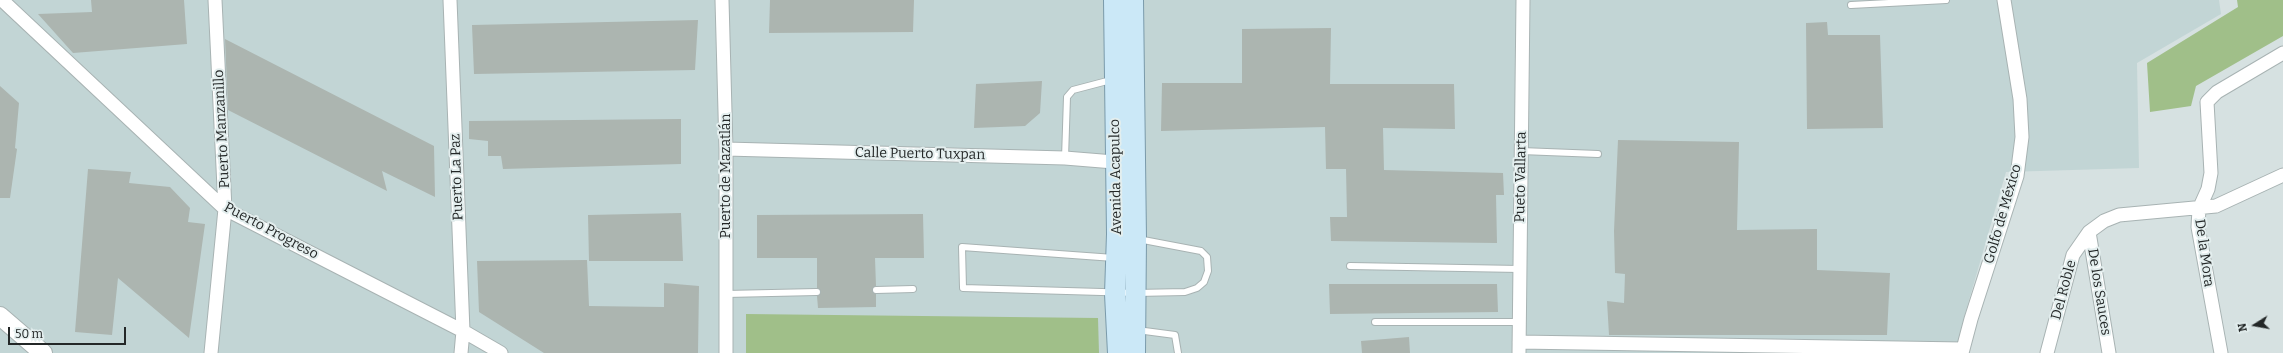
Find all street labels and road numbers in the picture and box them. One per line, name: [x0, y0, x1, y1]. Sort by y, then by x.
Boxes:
street label: Puerto Manzanillo: [211, 69, 233, 189]
street label: Puerto de Mazatlán: [718, 114, 734, 238]
street label: Avenida Acapulco: [1107, 119, 1125, 235]
street label: Pueto Vallarta: [1512, 132, 1530, 222]
street label: Puerto La Paz: [447, 133, 467, 221]
street label: Calle Puerto Tuxpan: [855, 144, 985, 164]
street label: Golfo de México: [1981, 162, 2025, 266]
street label: Puerto Progreso: [221, 199, 321, 263]
street label: De la Mora: [2191, 218, 2217, 288]
street label: De los Sauces: [2084, 247, 2114, 337]
street label: Del Roble: [2048, 258, 2080, 322]

